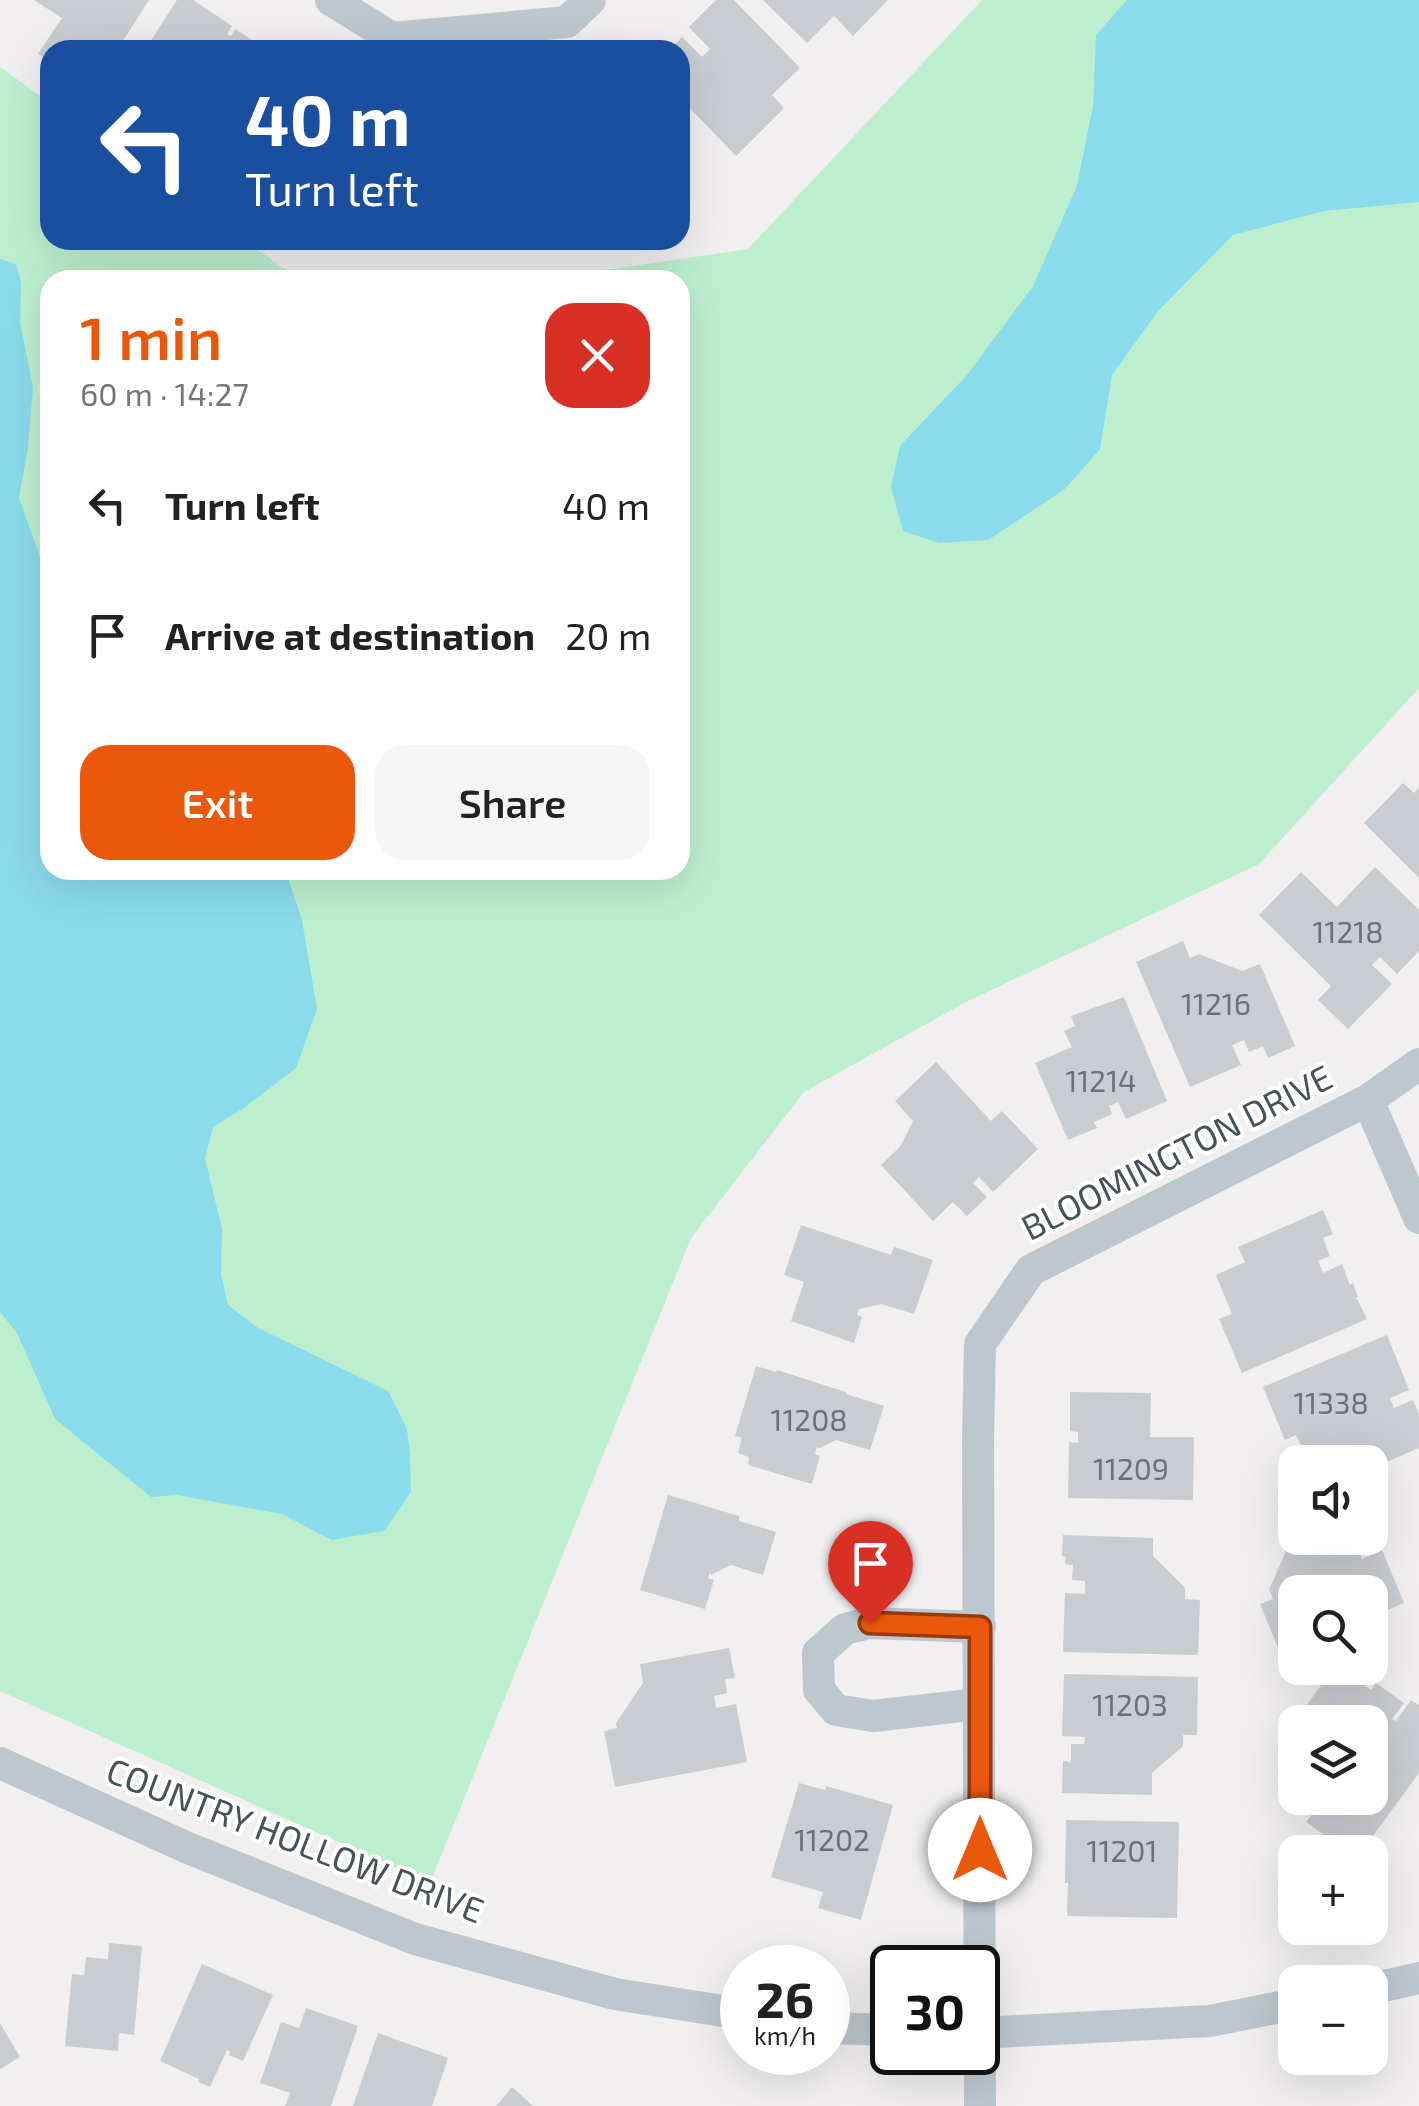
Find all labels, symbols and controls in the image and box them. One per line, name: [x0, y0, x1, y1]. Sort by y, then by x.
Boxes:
text: 40 m: [245, 76, 411, 160]
icon: left: [80, 80, 210, 210]
text: Turn left: [245, 161, 419, 215]
text: 1 min: [80, 300, 222, 372]
button: close: [545, 303, 650, 408]
text: 60 m · 14:27: [80, 374, 249, 412]
icon: left: [80, 478, 135, 533]
text: Turn left: [165, 482, 320, 528]
text: 40 m: [562, 482, 650, 528]
icon: arrive: [80, 608, 135, 663]
text: Arrive at destination: [165, 612, 535, 658]
text: 20 m: [565, 612, 651, 658]
button: Exit: [80, 745, 355, 860]
button: Share: [375, 745, 650, 860]
house number: 11218: [1313, 913, 1383, 949]
house number: 11216: [1181, 985, 1251, 1021]
street label: BLOOMINGTON DRIVE: [1014, 1055, 1338, 1248]
house number: 11214: [1065, 1062, 1137, 1098]
house number: 11338: [1293, 1384, 1369, 1420]
house number: 11208: [770, 1401, 848, 1437]
map controls: [1278, 1445, 1388, 2075]
button: sound: [1278, 1445, 1388, 1555]
house number: 11209: [1093, 1450, 1169, 1486]
pin: [828, 1521, 913, 1624]
icon: arrive: [843, 1536, 898, 1591]
button: search: [1278, 1575, 1388, 1685]
house number: 11203: [1092, 1686, 1168, 1722]
button: layers: [1278, 1705, 1388, 1815]
street label: COUNTRY HOLLOW DRIVE: [101, 1748, 490, 1930]
position arrow: [928, 1798, 1032, 1902]
house number: 11202: [794, 1821, 870, 1857]
house number: 11201: [1087, 1832, 1157, 1868]
button: +: [1278, 1835, 1388, 1945]
speed limit sign: 30: [870, 1945, 1000, 2075]
button: −: [1278, 1965, 1388, 2075]
text: 26: [756, 1968, 814, 2028]
text: km/h: [754, 2020, 816, 2050]

